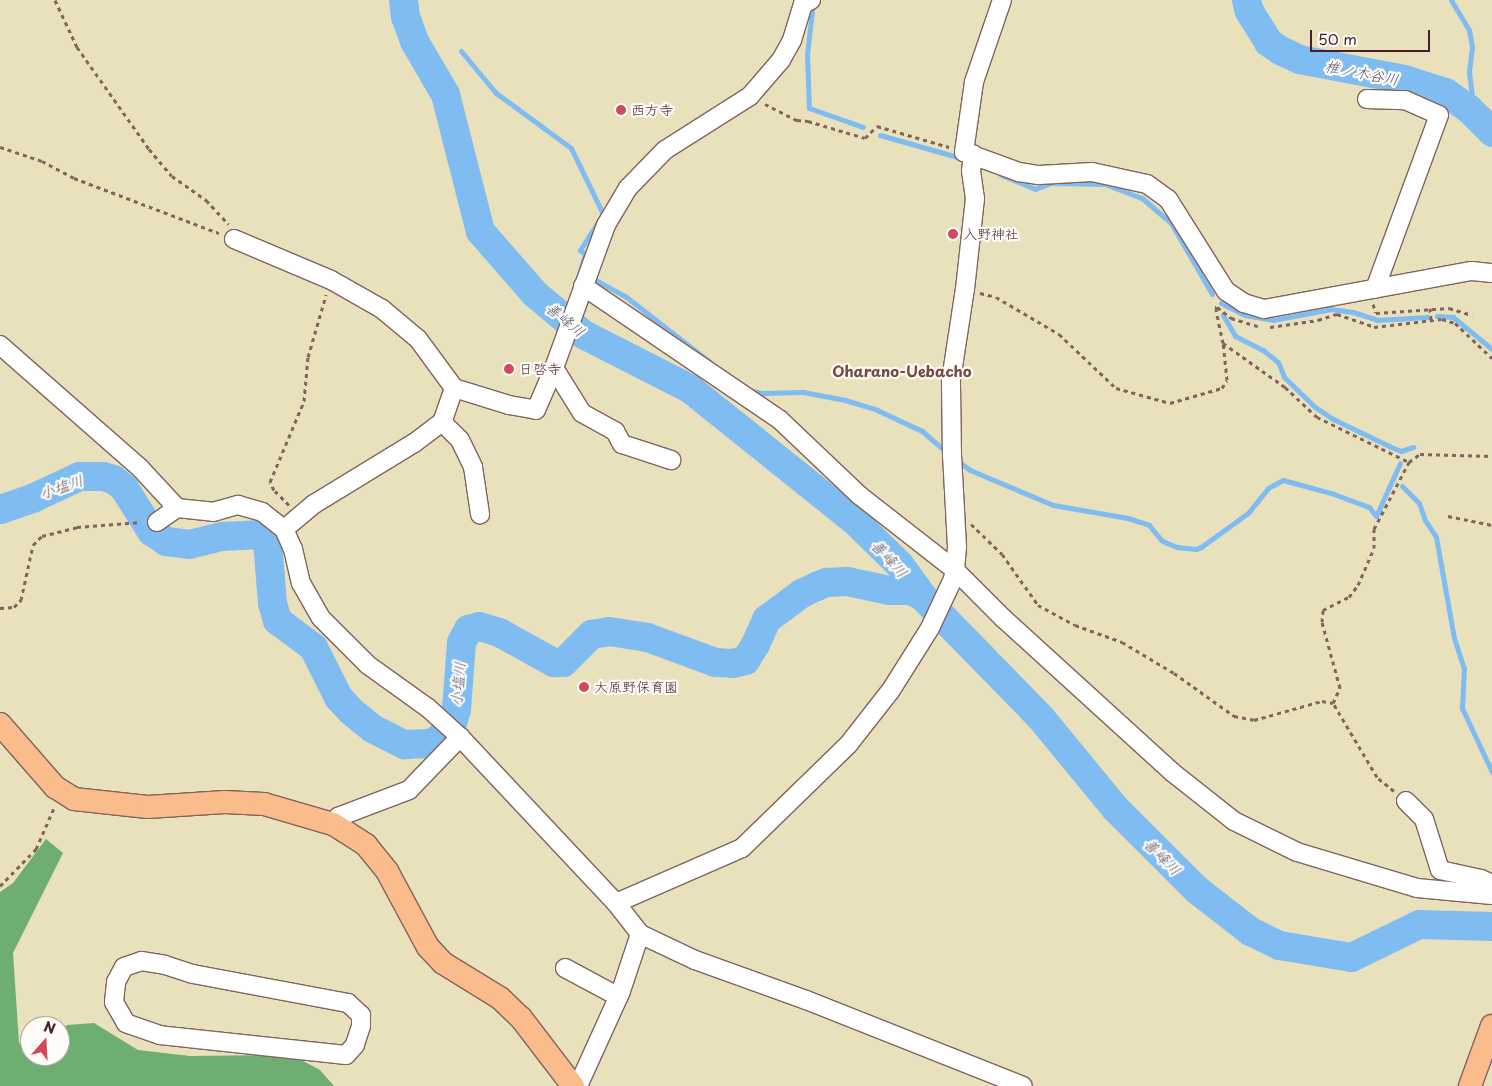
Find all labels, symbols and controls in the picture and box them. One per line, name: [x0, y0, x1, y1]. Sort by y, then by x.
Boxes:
scale bar: [1312, 20, 1432, 52]
text: 50 m: [1318, 27, 1357, 50]
water label: 椎ノ木谷川: [1323, 56, 1401, 88]
place label: 西方寺: [631, 102, 673, 118]
marker: 西方寺: [615, 104, 627, 116]
place label: 入野神社: [963, 226, 1019, 242]
marker: 入野神社: [947, 228, 959, 240]
water label: 善峰川: [543, 298, 589, 340]
place label: 日啓寺: [519, 361, 561, 377]
district label: Oharano-Uebacho: [832, 362, 972, 380]
marker: 日啓寺: [503, 363, 515, 375]
water label: 小塩川: [37, 470, 85, 502]
water label: 善峰川: [868, 535, 912, 581]
water label: 小塩川: [446, 661, 468, 707]
place label: 大原野保育園: [594, 679, 678, 695]
marker: 大原野保育園: [578, 681, 590, 693]
water label: 善峰川: [1141, 834, 1185, 878]
north arrow: [20, 1016, 70, 1066]
text: N: [41, 1016, 58, 1039]

